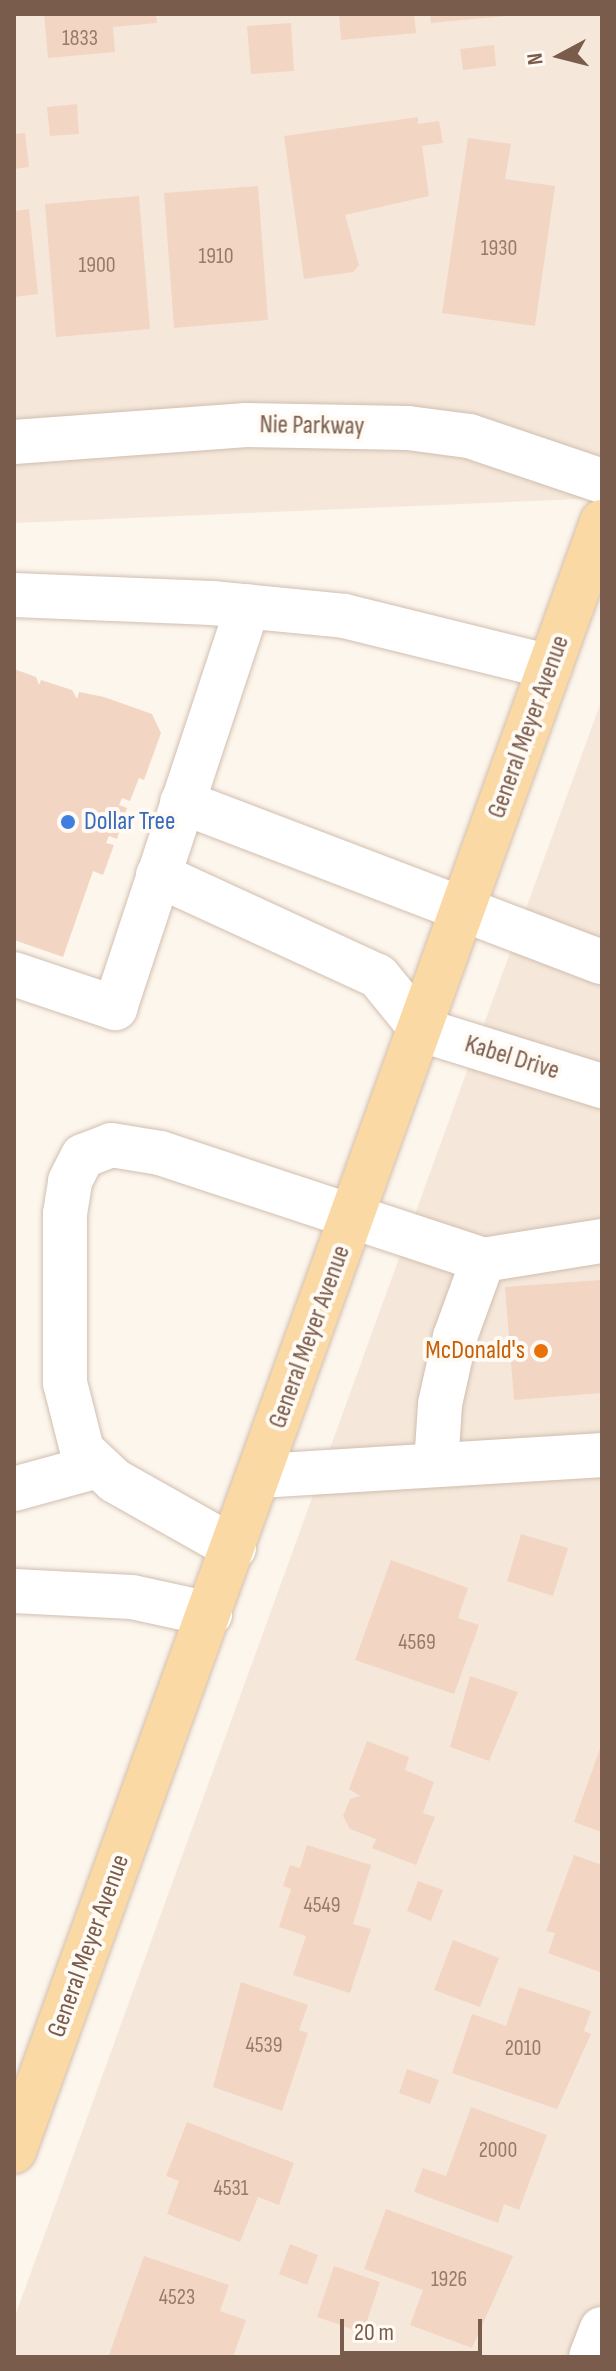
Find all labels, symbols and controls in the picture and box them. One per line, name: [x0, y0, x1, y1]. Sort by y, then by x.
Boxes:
north arrow: [520, 16, 600, 96]
house number: 1833: [62, 26, 98, 52]
text: N: [522, 52, 550, 66]
house number: 1930: [481, 236, 517, 262]
house number: 1910: [199, 244, 233, 270]
house number: 1900: [78, 253, 116, 279]
street label: Nie Parkway: [259, 409, 365, 443]
street label: General Meyer Avenue: [481, 631, 577, 823]
place label: Dollar Tree: [84, 806, 175, 838]
marker: Dollar Tree: [59, 813, 77, 831]
street label: Kabel Drive: [461, 1029, 563, 1087]
street label: General Meyer Avenue: [262, 1241, 358, 1433]
place label: McDonald's: [425, 1335, 525, 1367]
marker: McDonald's: [532, 1342, 550, 1360]
house number: 4569: [398, 1630, 436, 1656]
street label: General Meyer Avenue: [41, 1850, 137, 2042]
house number: 4549: [303, 1893, 341, 1919]
house number: 4539: [245, 2033, 283, 2059]
house number: 2010: [505, 2036, 541, 2062]
house number: 2000: [479, 2138, 517, 2164]
house number: 4531: [213, 2176, 249, 2202]
house number: 1926: [431, 2267, 467, 2293]
house number: 4523: [159, 2285, 195, 2311]
scale bar: [344, 2303, 486, 2353]
text: 20 m: [354, 2318, 394, 2347]

